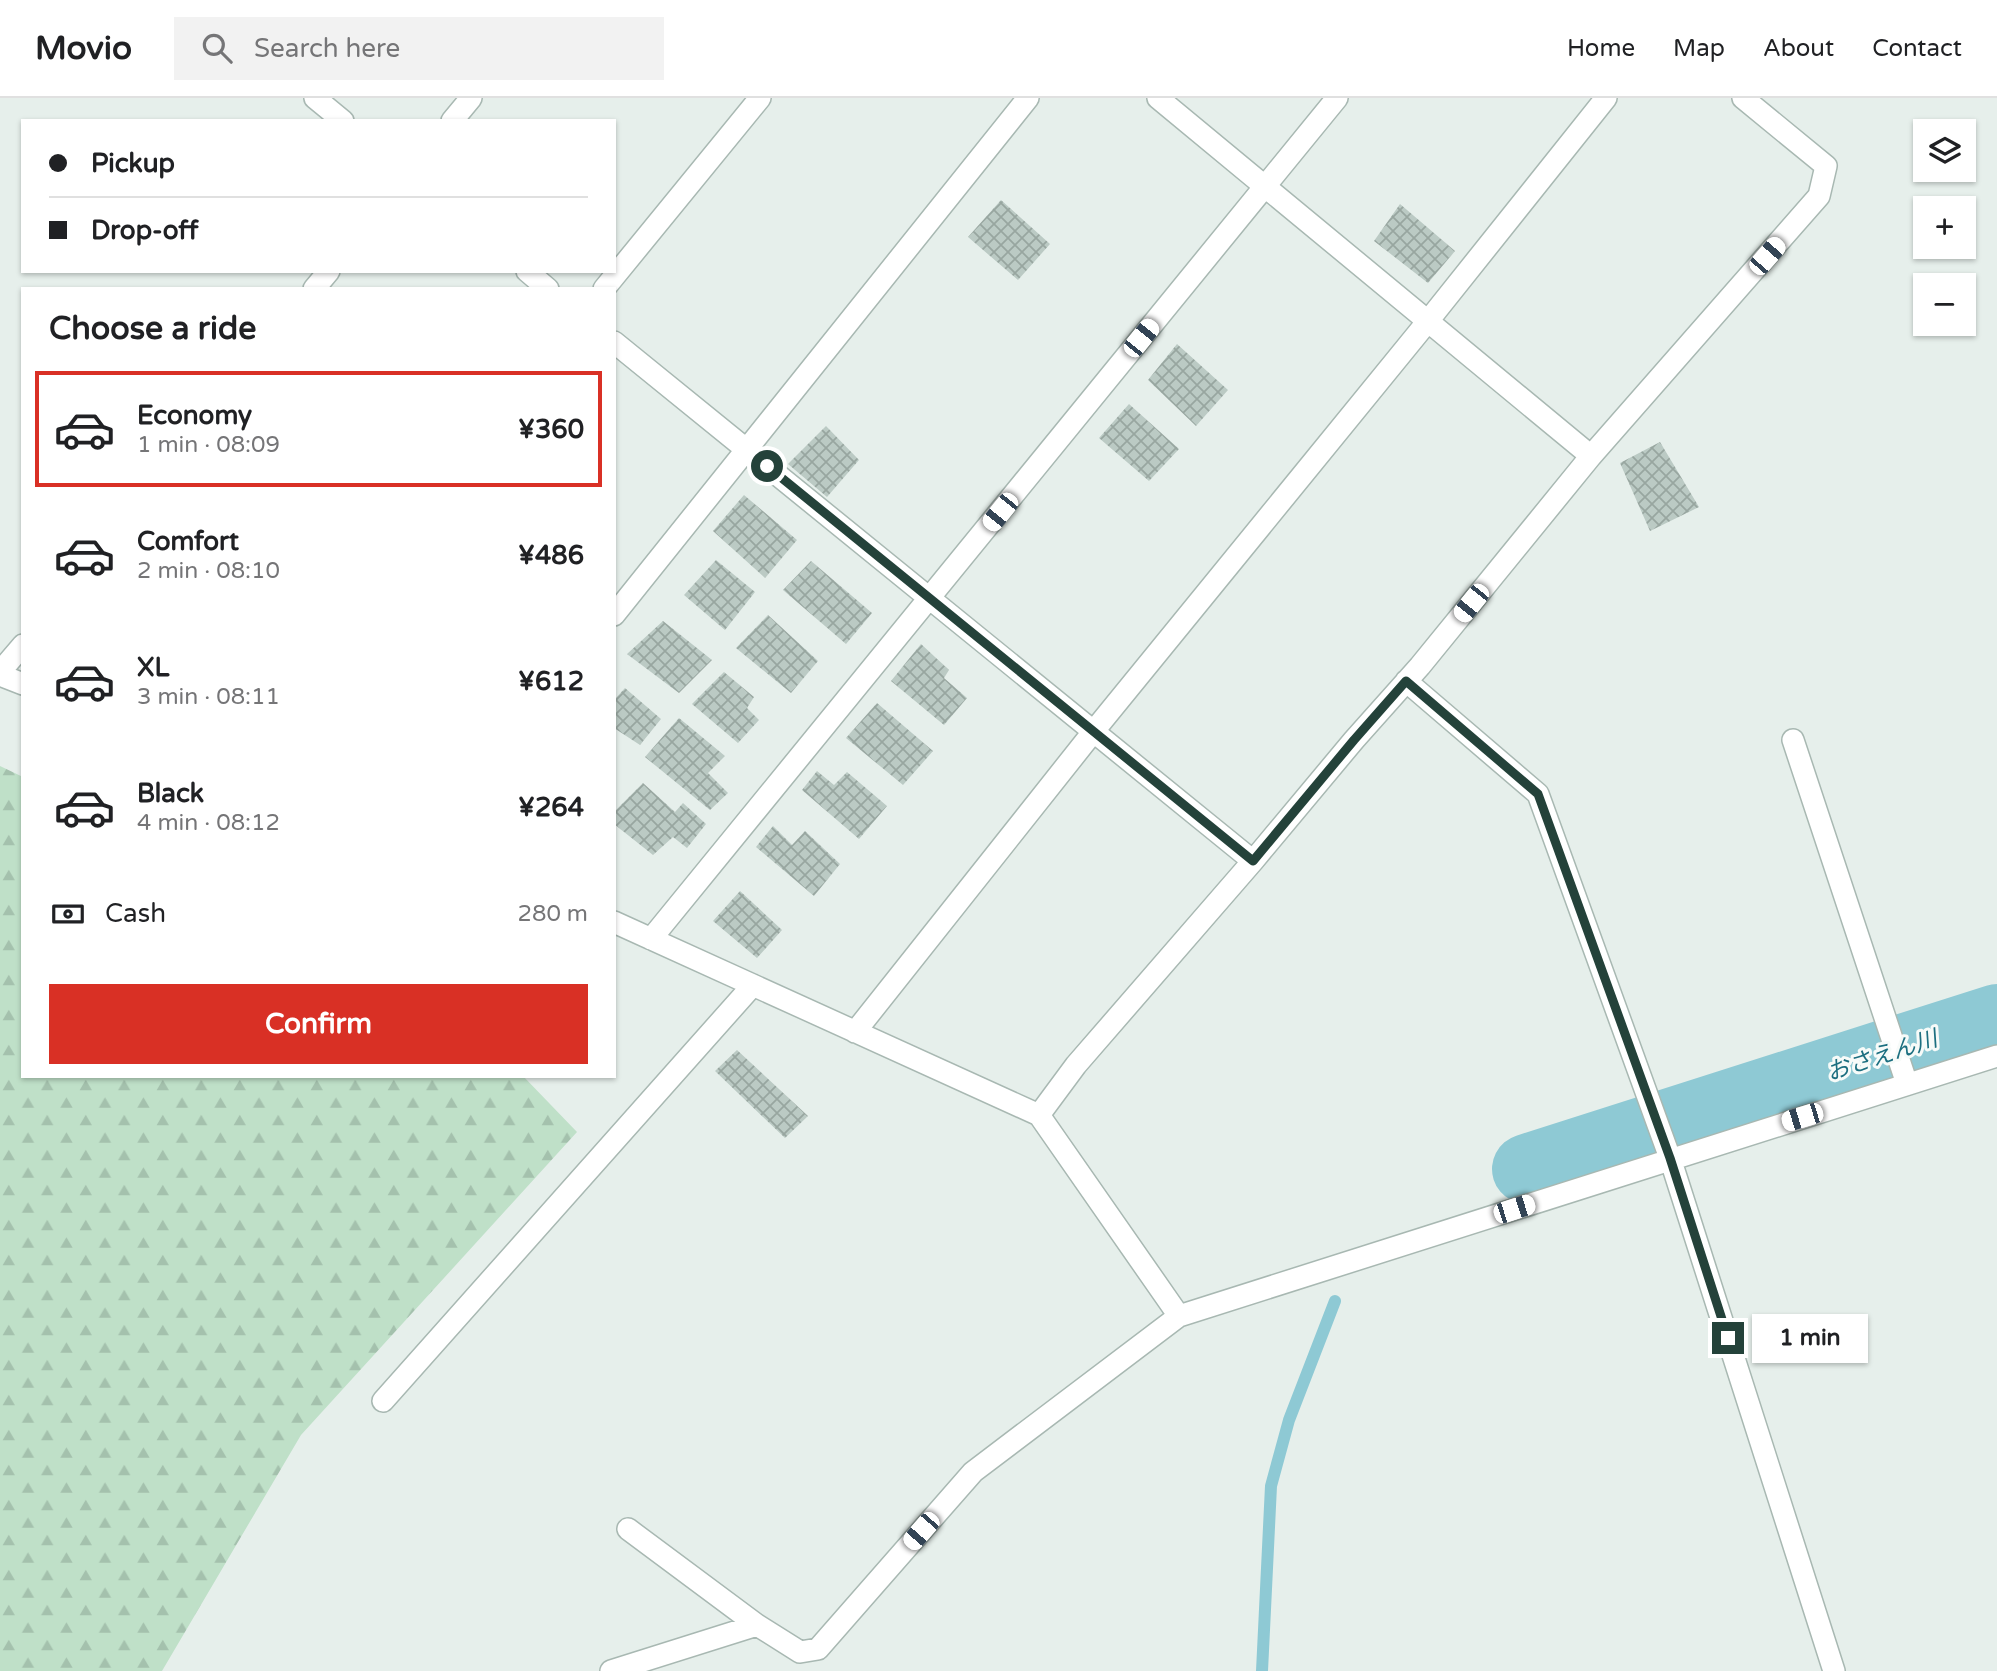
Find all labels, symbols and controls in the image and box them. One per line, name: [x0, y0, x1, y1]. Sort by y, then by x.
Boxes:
search box: [174, 17, 664, 80]
text: Movio: [35, 29, 132, 68]
icon: search: [198, 29, 236, 67]
text: Search here: [254, 33, 400, 64]
text: Home: [1567, 34, 1635, 63]
text: Map: [1673, 34, 1725, 63]
text: About: [1763, 34, 1834, 63]
text: Contact: [1872, 34, 1962, 63]
map controls: [1913, 119, 1976, 336]
button: layers: [1913, 119, 1976, 182]
text: Pickup: [91, 148, 175, 179]
button: +: [1913, 196, 1976, 259]
text: Drop-off: [91, 215, 198, 246]
car: [1746, 233, 1789, 279]
button: −: [1913, 273, 1976, 336]
text: Choose a ride: [49, 310, 256, 348]
car: [1120, 315, 1163, 361]
icon: car: [53, 398, 116, 461]
text: Economy: [137, 400, 252, 431]
text: ¥360: [518, 414, 584, 445]
text: 1 min · 08:09: [137, 431, 280, 459]
route start: [751, 450, 783, 482]
car: [979, 489, 1022, 535]
icon: car: [53, 524, 116, 587]
text: Comfort: [137, 526, 239, 557]
text: ¥486: [518, 540, 584, 571]
text: 2 min · 08:10: [137, 557, 280, 585]
car: [1450, 580, 1493, 626]
icon: car: [53, 650, 116, 713]
text: XL: [137, 652, 169, 683]
text: ¥612: [518, 666, 584, 697]
text: 3 min · 08:11: [137, 683, 280, 711]
icon: car: [53, 776, 116, 839]
text: Black: [137, 778, 204, 809]
text: ¥264: [518, 792, 584, 823]
text: 4 min · 08:12: [137, 809, 280, 837]
icon: cash: [49, 895, 87, 933]
text: Cash: [105, 898, 166, 929]
text: 280 m: [518, 900, 588, 928]
button: Confirm: [49, 984, 588, 1064]
water label: おさえん川: [1823, 1024, 1944, 1087]
car: [1779, 1101, 1826, 1133]
car: [1491, 1193, 1538, 1225]
callout: 1 min: [1752, 1314, 1868, 1362]
route end: [1712, 1322, 1744, 1354]
text: 1 min: [1779, 1324, 1841, 1352]
car: [900, 1508, 943, 1554]

